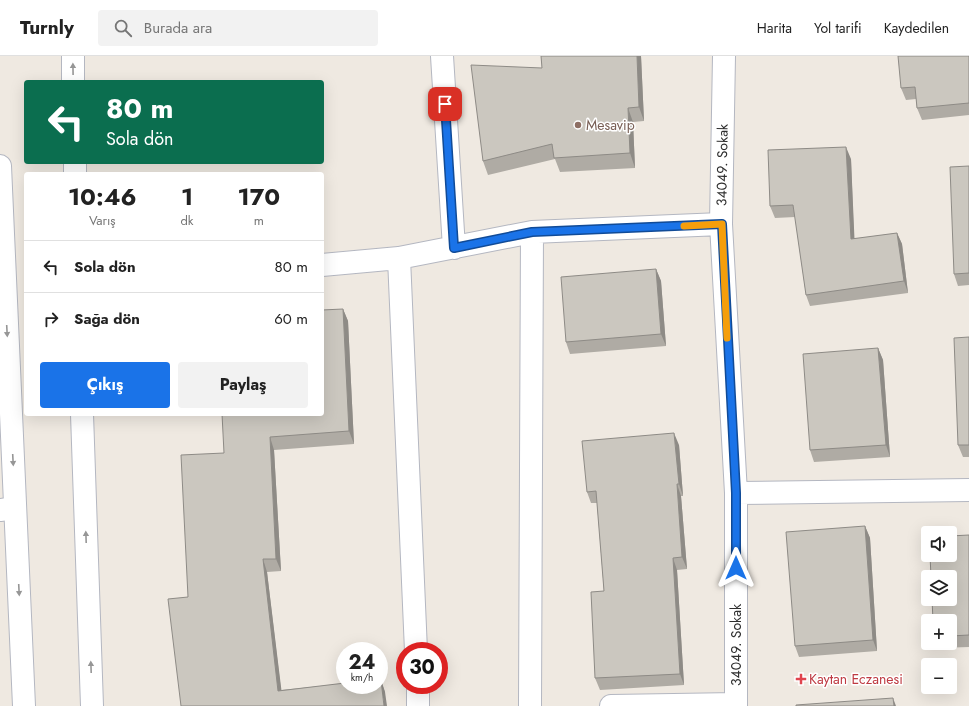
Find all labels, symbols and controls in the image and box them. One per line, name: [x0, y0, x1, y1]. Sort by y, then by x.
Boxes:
search box: [98, 10, 378, 46]
text: Turnly: [20, 14, 74, 41]
icon: search: [112, 17, 134, 39]
text: Burada ara: [144, 17, 212, 39]
text: Harita: [757, 18, 792, 38]
text: Yol tarifi: [814, 18, 862, 38]
text: Kaydedilen: [884, 18, 949, 38]
one-way arrow: [70, 62, 76, 75]
pin: [428, 87, 462, 121]
text: 80 m: [106, 88, 173, 129]
icon: arrive: [434, 93, 456, 115]
icon: left: [40, 96, 92, 148]
place label: Mesavip: [586, 115, 635, 135]
marker: Mesavip: [573, 120, 583, 130]
street label: 34049. Sokak: [711, 123, 733, 206]
text: Sola dön: [106, 126, 173, 152]
text: 10:46: [68, 179, 137, 214]
text: 1: [181, 179, 193, 214]
text: 170: [238, 179, 280, 214]
text: Varış: [89, 211, 116, 230]
text: dk: [180, 211, 194, 230]
text: m: [254, 211, 264, 230]
icon: left: [40, 256, 62, 278]
text: Sola dön: [74, 256, 136, 278]
text: 80 m: [275, 256, 308, 278]
icon: right: [40, 308, 62, 330]
text: Sağa dön: [74, 308, 140, 330]
text: 60 m: [274, 308, 308, 330]
one-way arrow: [4, 324, 11, 337]
button: Çıkış: [40, 362, 170, 408]
button: Paylaş: [178, 362, 308, 408]
one-way arrow: [10, 454, 17, 466]
map controls: [921, 526, 957, 694]
button: sound: [921, 526, 957, 562]
one-way arrow: [83, 530, 89, 543]
position arrow: [715, 547, 757, 589]
button: layers: [921, 570, 957, 606]
one-way arrow: [16, 584, 22, 597]
street label: 34049. Sokak: [726, 603, 746, 686]
button: +: [921, 614, 957, 650]
speed limit sign: 30: [396, 642, 448, 694]
text: 24: [348, 648, 376, 677]
button: −: [921, 658, 957, 694]
one-way arrow: [87, 661, 94, 673]
place label: Kaytan Eczanesi: [809, 669, 903, 689]
text: km/h: [351, 670, 373, 685]
marker: Kaytan Eczanesi: [796, 674, 806, 684]

